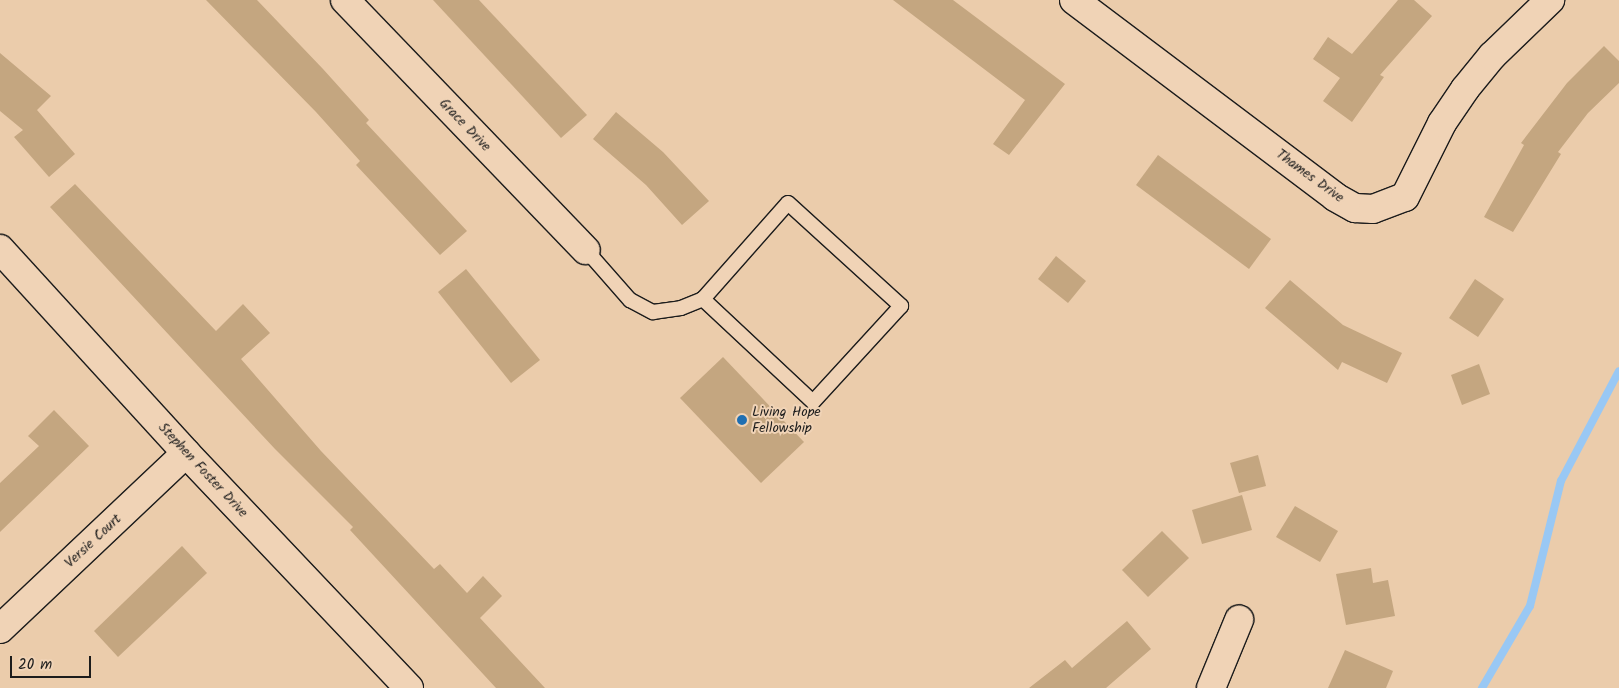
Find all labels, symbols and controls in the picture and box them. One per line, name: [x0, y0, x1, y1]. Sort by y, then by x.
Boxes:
street label: Grace Drive: [436, 95, 494, 155]
street label: Thames Drive: [1273, 146, 1347, 206]
place label: Living Hope Fellowship: [752, 404, 821, 437]
marker: Living Hope Fellowship: [736, 414, 748, 426]
street label: Stephen Foster Drive: [155, 419, 251, 521]
street label: Versie Court: [61, 511, 125, 571]
scale bar: [12, 646, 94, 678]
text: 20 m: [18, 653, 52, 677]

